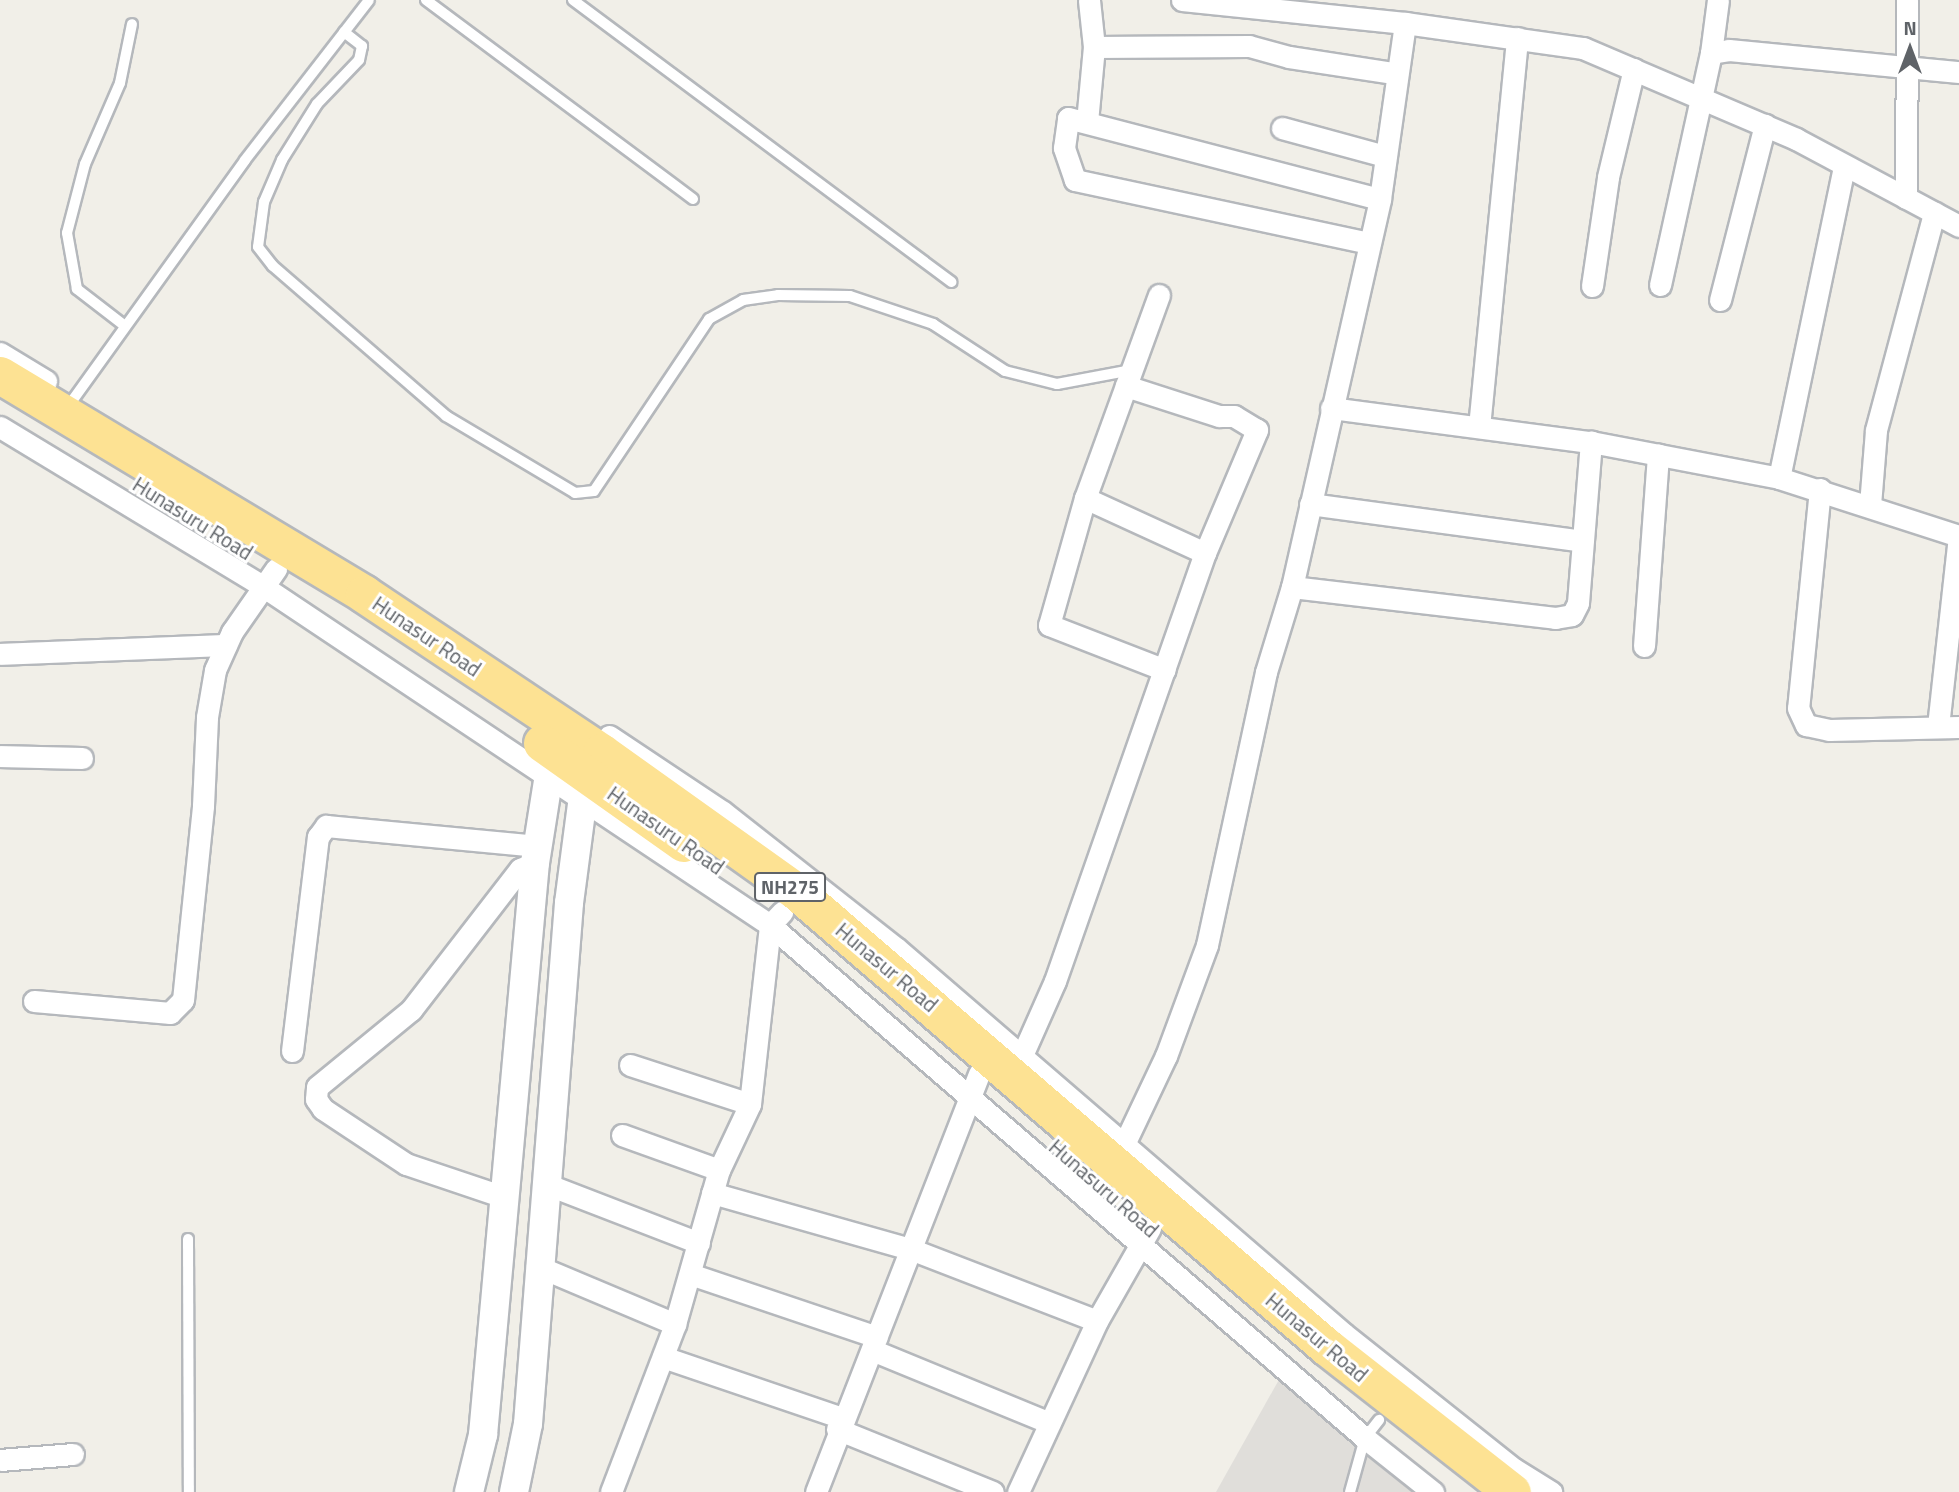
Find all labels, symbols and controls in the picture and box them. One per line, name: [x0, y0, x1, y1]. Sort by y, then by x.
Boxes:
text: N: [1903, 13, 1917, 42]
north arrow: [1875, 14, 1945, 84]
street label: Hunasuru Road: [128, 471, 258, 565]
street label: Hunasur Road: [368, 590, 486, 682]
street label: Hunasuru Road: [603, 781, 729, 879]
road number: NH275: [753, 872, 827, 902]
street label: Hunasur Road: [831, 917, 943, 1017]
street label: Hunasuru Road: [1044, 1134, 1164, 1242]
street label: Hunasur Road: [1261, 1287, 1373, 1387]

